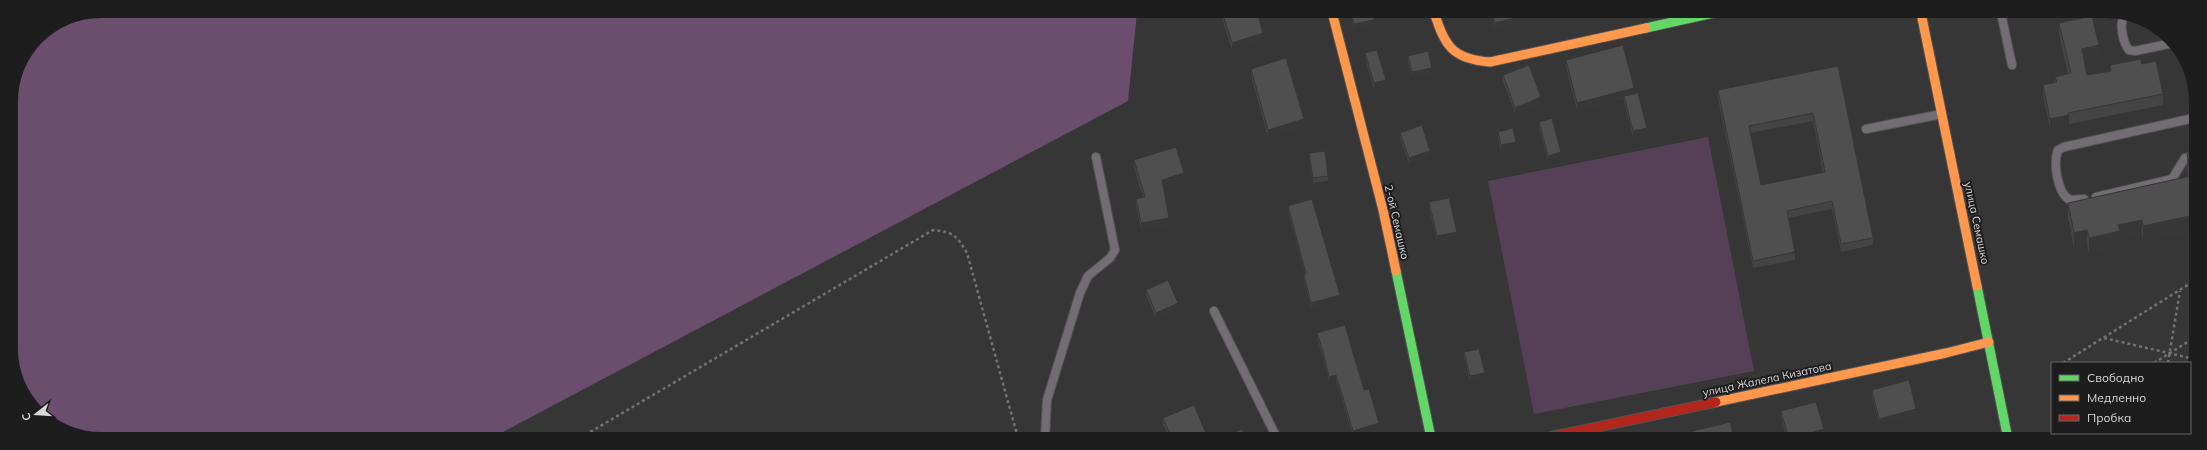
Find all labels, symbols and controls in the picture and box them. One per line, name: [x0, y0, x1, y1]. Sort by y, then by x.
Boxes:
street label: улица Семашко: [1961, 181, 1993, 265]
street label: 2-ой Семашко: [1382, 183, 1412, 261]
street label: улица Жалела Кизатова: [1701, 358, 1833, 400]
legend: [2051, 362, 2191, 434]
text: Свободно: [2087, 370, 2144, 385]
text: Медленно: [2087, 390, 2146, 405]
north arrow: [16, 394, 56, 434]
text: Пробка: [2087, 410, 2131, 425]
text: С: [19, 411, 34, 423]

